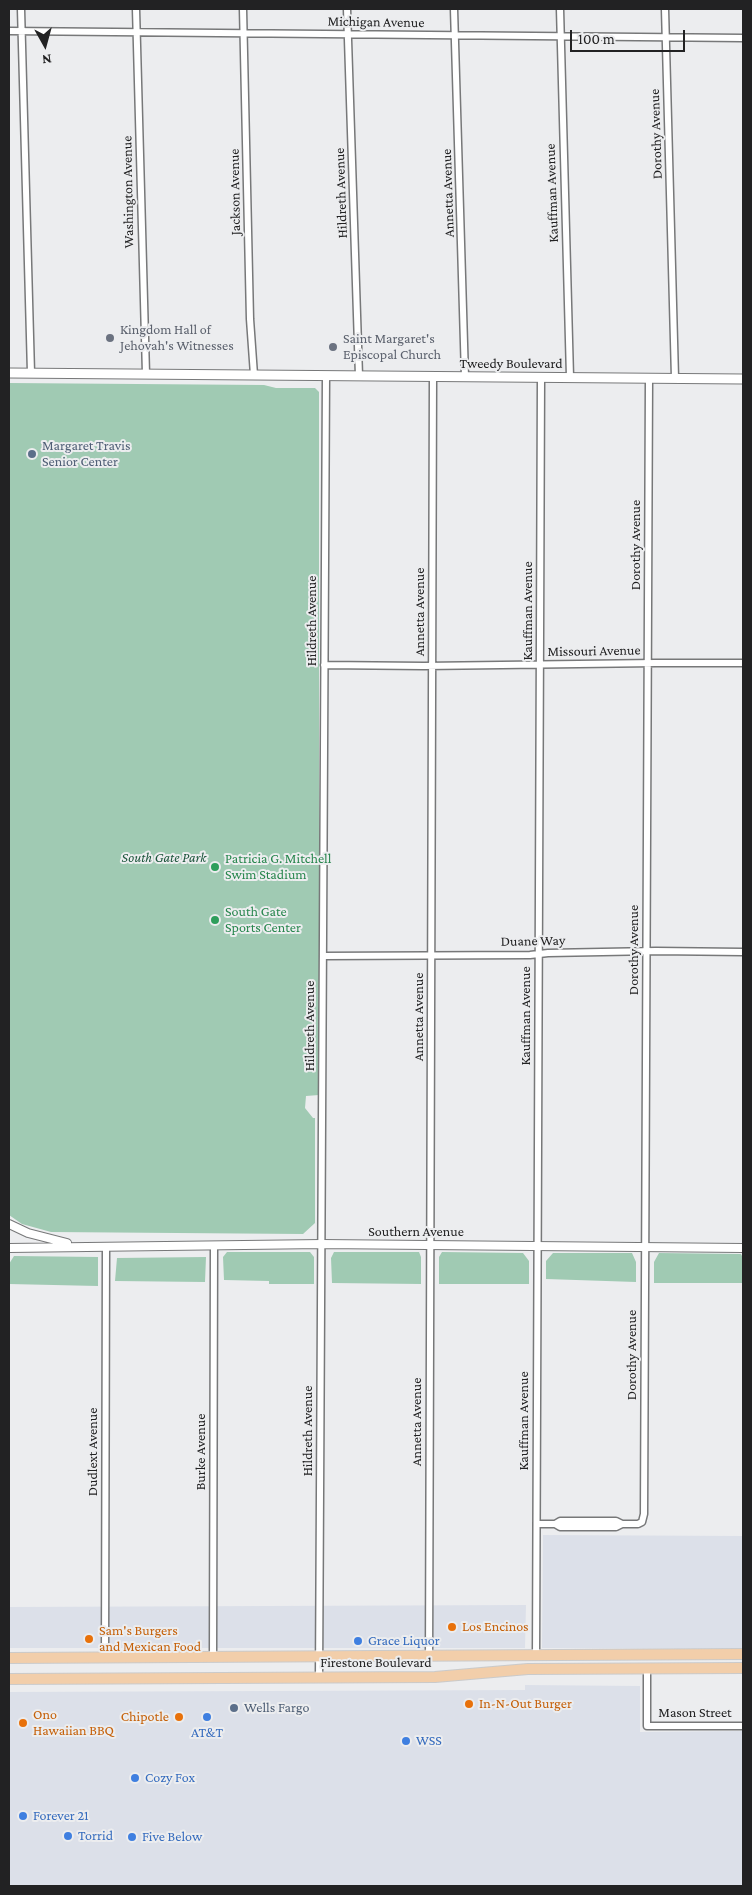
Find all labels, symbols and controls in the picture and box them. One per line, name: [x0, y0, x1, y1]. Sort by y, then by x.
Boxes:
street label: Michigan Avenue: [327, 13, 425, 31]
north arrow: [20, 20, 70, 70]
scale bar: [572, 20, 687, 52]
text: 100 m: [578, 31, 615, 47]
text: N: [41, 51, 53, 68]
street label: Dorothy Avenue: [646, 89, 666, 179]
street label: Washington Avenue: [119, 136, 137, 248]
street label: Kauffman Avenue: [542, 143, 562, 243]
street label: Hildreth Avenue: [331, 147, 351, 239]
street label: Jackson Avenue: [226, 148, 244, 236]
street label: Annetta Avenue: [438, 148, 458, 238]
place label: Kingdom Hall of Jehovah's Witnesses: [120, 322, 234, 354]
place label: Saint Margaret's Episcopal Church: [343, 331, 441, 364]
marker: Kingdom Hall of Jehovah's Witnesses: [104, 332, 116, 344]
marker: Saint Margaret's Episcopal Church: [327, 341, 339, 353]
street label: Tweedy Boulevard: [459, 356, 563, 372]
place label: Margaret Travis Senior Center: [42, 438, 130, 471]
marker: Margaret Travis Senior Center: [26, 448, 38, 460]
street label: Dorothy Avenue: [628, 500, 644, 590]
street label: Kauffman Avenue: [520, 561, 536, 661]
street label: Annetta Avenue: [412, 568, 428, 656]
street label: Hildreth Avenue: [304, 576, 320, 666]
street label: Missouri Avenue: [547, 642, 641, 660]
park label: South Gate Park: [122, 850, 206, 866]
place label: Patricia G. Mitchell Swim Stadium: [225, 851, 331, 884]
marker: Patricia G. Mitchell Swim Stadium: [209, 861, 221, 873]
place label: South Gate Sports Center: [225, 904, 301, 936]
street label: Dorothy Avenue: [626, 905, 642, 995]
marker: South Gate Sports Center: [209, 914, 221, 926]
street label: Duane Way: [501, 932, 565, 950]
street label: Kauffman Avenue: [518, 966, 534, 1066]
street label: Annetta Avenue: [411, 973, 427, 1061]
street label: Hildreth Avenue: [302, 981, 318, 1071]
street label: Southern Avenue: [368, 1224, 464, 1240]
street label: Dorothy Avenue: [624, 1310, 640, 1400]
street label: Kauffman Avenue: [516, 1371, 532, 1471]
street label: Annetta Avenue: [409, 1378, 425, 1466]
street label: Hildreth Avenue: [300, 1386, 316, 1476]
street label: Dudlext Avenue: [85, 1408, 101, 1496]
street label: Burke Avenue: [193, 1414, 209, 1490]
place label: Los Encinos: [462, 1619, 529, 1635]
marker: Los Encinos: [446, 1621, 458, 1633]
place label: Sam's Burgers and Mexican Food: [99, 1623, 201, 1655]
marker: Sam's Burgers and Mexican Food: [83, 1633, 95, 1645]
place label: Grace Liquor: [368, 1633, 440, 1649]
marker: Grace Liquor: [352, 1635, 364, 1647]
street label: Firestone Boulevard: [320, 1655, 432, 1671]
place label: In-N-Out Burger: [479, 1696, 572, 1712]
marker: In-N-Out Burger: [463, 1698, 475, 1710]
place label: Wells Fargo: [244, 1700, 309, 1716]
marker: Wells Fargo: [228, 1702, 240, 1714]
street label: Mason Street: [658, 1705, 732, 1721]
place label: Ono Hawaiian BBQ: [33, 1707, 114, 1740]
place label: Chipotle: [121, 1709, 169, 1725]
marker: Chipotle: [173, 1711, 185, 1723]
marker: AT&T: [201, 1711, 213, 1723]
marker: Ono Hawaiian BBQ: [17, 1717, 29, 1729]
place label: AT&T: [191, 1725, 223, 1741]
place label: WSS: [416, 1733, 442, 1749]
marker: WSS: [400, 1735, 412, 1747]
place label: Cozy Fox: [145, 1770, 195, 1786]
marker: Cozy Fox: [129, 1772, 141, 1784]
place label: Forever 21: [33, 1808, 89, 1824]
marker: Forever 21: [17, 1810, 29, 1822]
place label: Torrid: [78, 1828, 113, 1844]
place label: Five Below: [142, 1829, 202, 1845]
marker: Torrid: [62, 1830, 74, 1842]
marker: Five Below: [126, 1831, 138, 1843]

